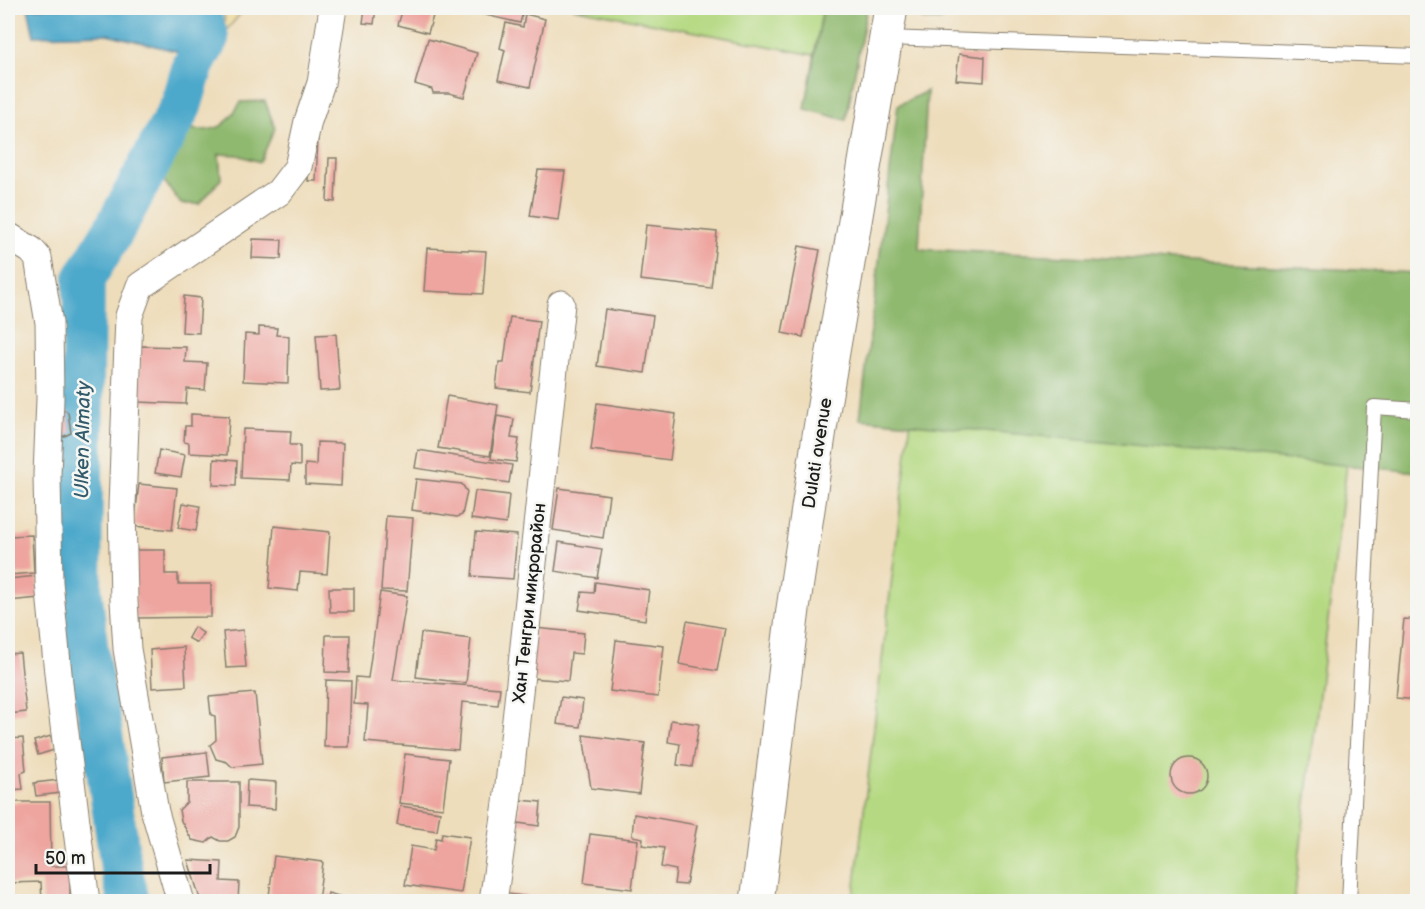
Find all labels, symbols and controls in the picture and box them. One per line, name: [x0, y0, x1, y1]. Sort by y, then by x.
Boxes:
water label: Ulken Almaty: [70, 380, 96, 499]
street label: Dulati avenue: [798, 396, 837, 510]
street label: Хан Тенгри микрорайон: [509, 502, 550, 704]
scale bar: [36, 837, 210, 875]
text: 50 m: [45, 848, 86, 869]

